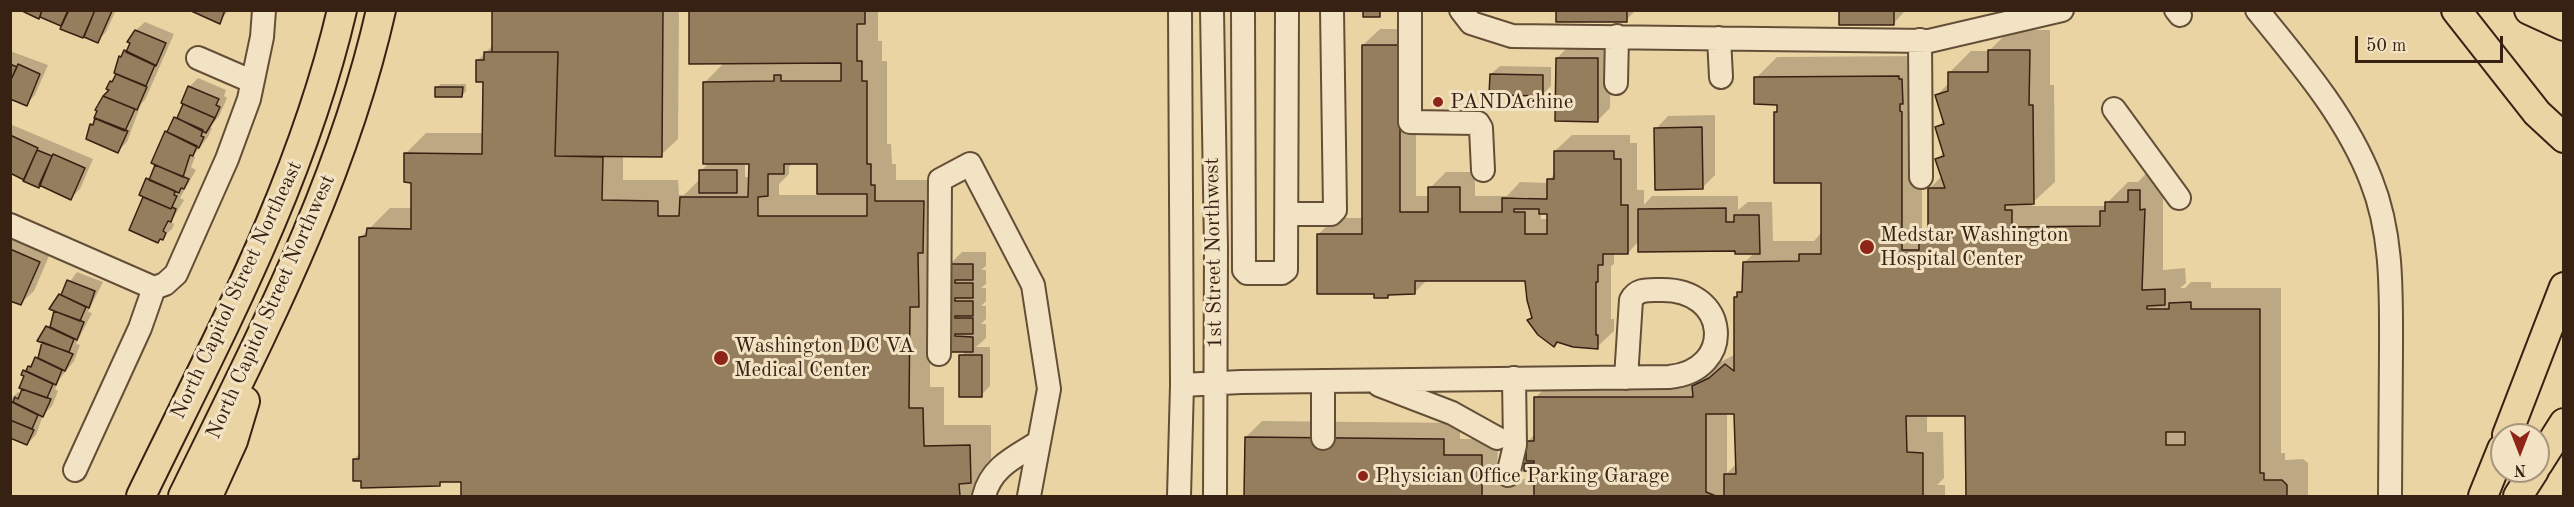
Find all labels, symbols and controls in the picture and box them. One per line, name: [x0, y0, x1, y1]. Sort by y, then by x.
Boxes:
scale bar: [2358, 24, 2506, 62]
text: 50 m: [2366, 37, 2406, 55]
place label: PANDAchine: [1450, 89, 1573, 115]
marker: PANDAchine: [1431, 95, 1445, 109]
street label: North Capitol Street Northeast: [166, 157, 308, 423]
street label: 1st Street Northwest: [1200, 157, 1228, 349]
street label: North Capitol Street Northwest: [201, 171, 341, 443]
place label: Medstar Washington Hospital Center: [1880, 222, 2069, 272]
marker: Medstar Washington Hospital Center: [1858, 238, 1876, 256]
place label: Washington DC VA Medical Center: [734, 333, 915, 383]
marker: Washington DC VA Medical Center: [712, 349, 730, 367]
north arrow: [2490, 423, 2550, 483]
text: N: [2514, 461, 2526, 477]
place label: Physician Office Parking Garage: [1375, 463, 1669, 489]
marker: Physician Office Parking Garage: [1356, 469, 1370, 483]

